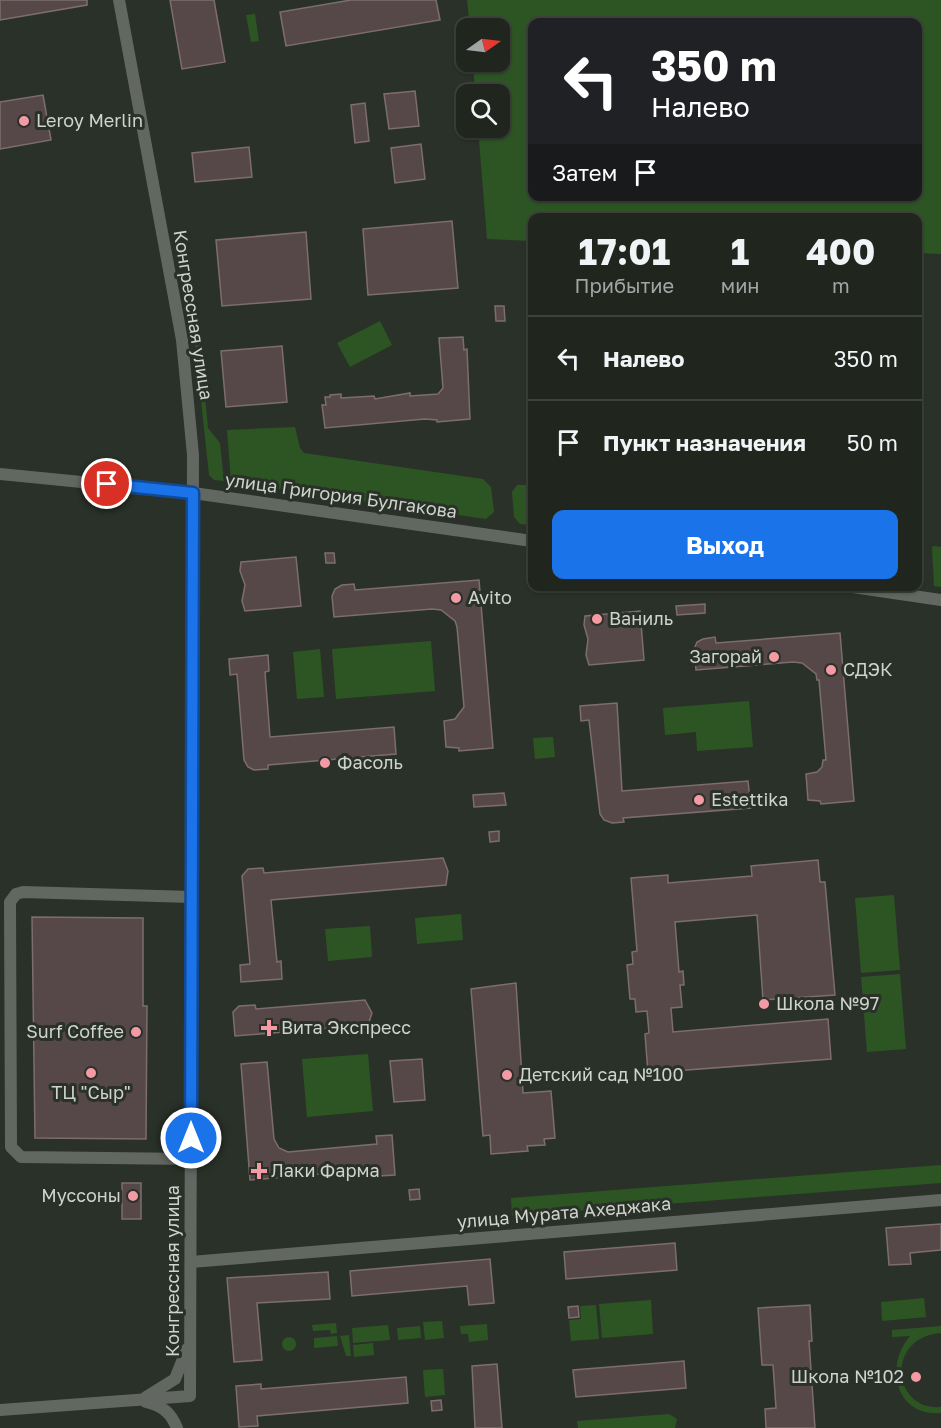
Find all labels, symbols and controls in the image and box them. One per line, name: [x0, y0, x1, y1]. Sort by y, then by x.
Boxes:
north arrow: [456, 18, 510, 72]
map controls: [456, 18, 510, 138]
text: 350 m: [651, 40, 777, 90]
icon: left: [552, 42, 630, 120]
button: search: [456, 84, 510, 138]
text: Налево: [651, 91, 750, 123]
place label: Leroy Merlin: [36, 109, 143, 131]
marker: Leroy Merlin: [17, 114, 31, 128]
icon: arrive: [629, 156, 662, 189]
text: Затем: [552, 159, 617, 186]
street label: Конгрессная улица: [170, 228, 218, 402]
text: 17:01: [579, 230, 670, 273]
text: 1: [731, 230, 749, 273]
text: 400: [806, 230, 875, 273]
text: Прибытие: [575, 273, 674, 297]
text: мин: [721, 273, 760, 297]
text: m: [832, 273, 850, 297]
icon: left: [552, 342, 585, 375]
text: Налево: [603, 345, 685, 372]
text: 350 m: [834, 345, 898, 372]
icon: arrive: [552, 426, 585, 459]
text: Пункт назначения: [603, 429, 806, 456]
text: 50 m: [847, 429, 898, 456]
pin: [81, 458, 132, 509]
icon: arrive: [90, 467, 123, 500]
street label: улица Григория Булгакова: [224, 468, 459, 522]
button: Выход: [552, 510, 898, 579]
place label: Avito: [468, 586, 512, 608]
marker: Avito: [449, 591, 463, 605]
place label: Ваниль: [609, 607, 673, 629]
marker: Ваниль: [590, 612, 604, 626]
place label: Загорай: [689, 645, 762, 667]
marker: Загорай: [767, 650, 781, 664]
place label: СДЭК: [843, 658, 893, 680]
marker: СДЭК: [824, 663, 838, 677]
place label: Фасоль: [337, 751, 403, 773]
marker: Фасоль: [318, 756, 332, 770]
place label: Estettika: [711, 788, 788, 810]
marker: Estettika: [692, 793, 706, 807]
place label: Школа №97: [776, 992, 879, 1014]
marker: Школа №97: [757, 997, 771, 1011]
place label: Вита Экспресс: [281, 1016, 411, 1038]
place label: Surf Coffee: [26, 1020, 124, 1042]
marker: Вита Экспресс: [262, 1021, 276, 1035]
marker: Surf Coffee: [129, 1025, 143, 1039]
place label: Детский сад №100: [519, 1063, 684, 1085]
marker: ТЦ "Сыр": [84, 1066, 98, 1080]
marker: Детский сад №100: [500, 1068, 514, 1082]
place label: ТЦ "Сыр": [51, 1081, 131, 1103]
position arrow: [159, 1106, 223, 1170]
place label: Лаки Фарма: [271, 1159, 380, 1181]
marker: Лаки Фарма: [252, 1164, 266, 1178]
place label: Муссоны: [41, 1184, 121, 1206]
street label: Конгрессная улица: [161, 1185, 183, 1357]
marker: Муссоны: [126, 1189, 140, 1203]
street label: улица Мурата Ахеджака: [456, 1192, 672, 1232]
place label: Школа №102: [791, 1365, 904, 1387]
marker: Школа №102: [909, 1370, 923, 1384]

